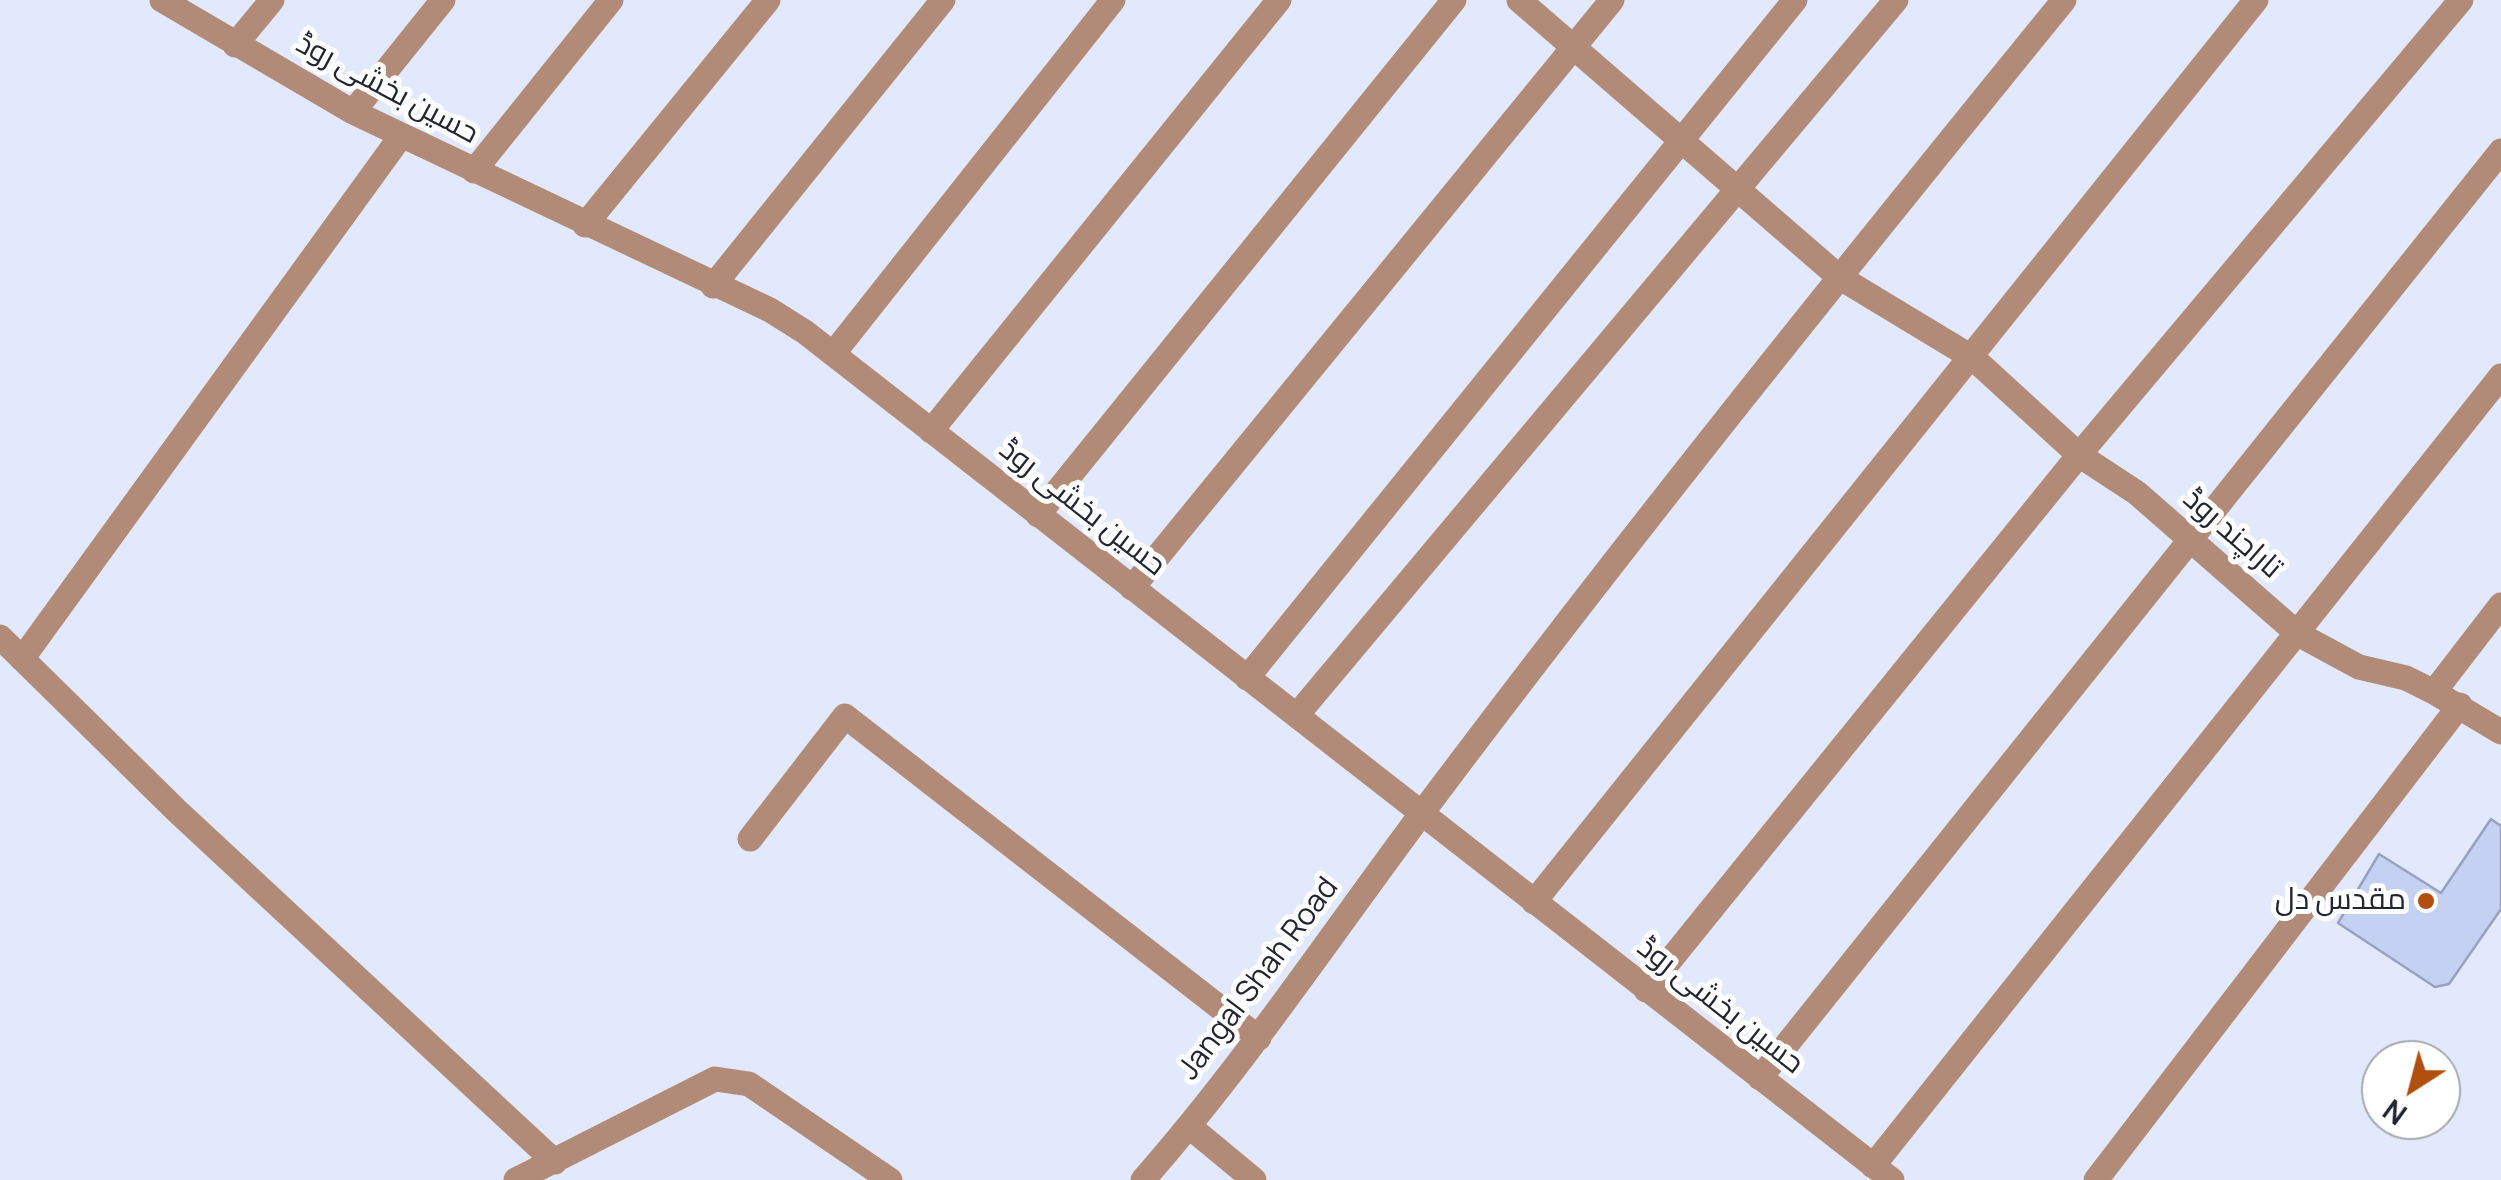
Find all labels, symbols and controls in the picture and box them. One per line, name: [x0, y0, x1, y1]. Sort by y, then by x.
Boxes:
street label: حسین بخشی روڈ: [290, 26, 484, 152]
street label: حسین بخشی روڈ: [992, 432, 1172, 584]
street label: تاراچند روڈ: [2175, 481, 2289, 587]
street label: Jangal Shah Road: [1171, 871, 1347, 1087]
place label: مقدس دل: [2275, 883, 2406, 919]
marker: مقدس دل: [2415, 890, 2437, 912]
street label: حسین بخشی روڈ: [1630, 930, 1810, 1082]
north arrow: [2361, 1040, 2461, 1140]
text: N: [2375, 1091, 2414, 1134]

